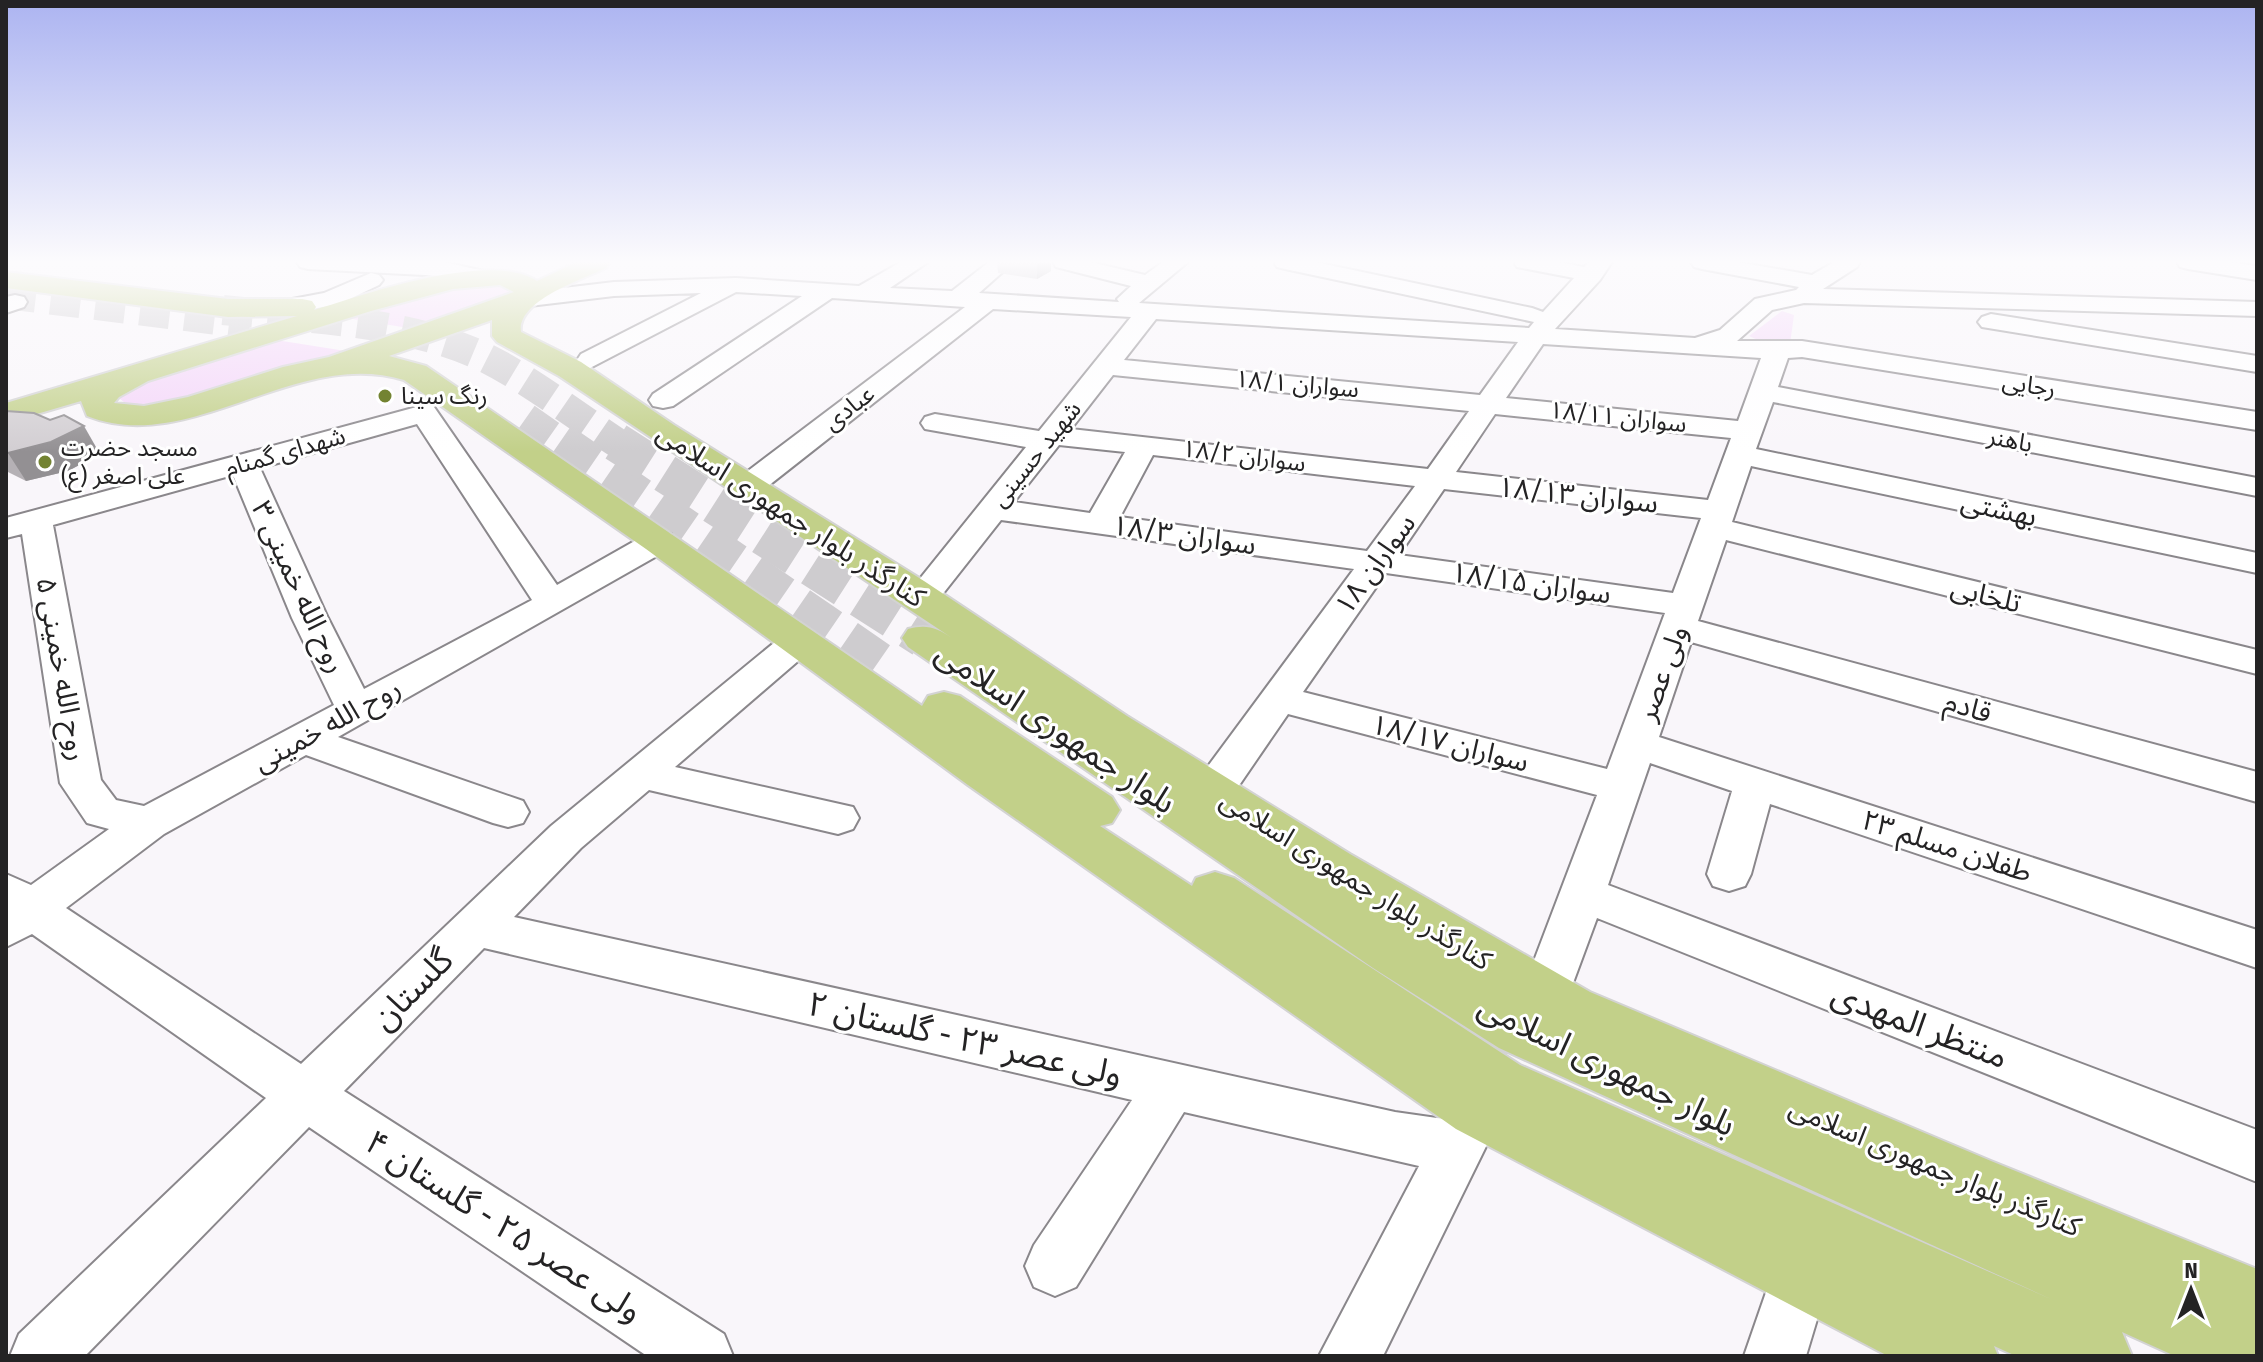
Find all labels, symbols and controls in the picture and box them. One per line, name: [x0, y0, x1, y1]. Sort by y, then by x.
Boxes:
street label: سواران ۱۸/۱: [1234, 365, 1360, 403]
street label: رجایی: [2000, 367, 2058, 403]
street label: عبادی: [818, 379, 880, 437]
place label: رنگ سینا: [401, 382, 488, 410]
marker: رنگ سینا: [376, 387, 394, 405]
street label: شهید حسینی: [985, 396, 1087, 512]
street label: سواران ۱۸/۱۱: [1548, 396, 1688, 438]
street label: کنارگذر بلوار جمهوری اسلامی: [651, 416, 932, 614]
street label: شهدای گمنام: [222, 421, 350, 486]
street label: باهنر: [1984, 422, 2035, 458]
place label: مسجد حضرت علی اصغر (ع): [61, 434, 198, 493]
street label: سواران ۱۸/۲: [1181, 435, 1307, 477]
marker: مسجد حضرت علی اصغر (ع): [36, 453, 54, 471]
street label: سواران ۱۸/۱۳: [1496, 470, 1660, 520]
street label: بهشتی: [1958, 485, 2040, 533]
street label: روح الله خمینی ۳: [241, 496, 353, 680]
street label: سواران ۱۸: [1328, 507, 1422, 621]
street label: سواران ۱۸/۳: [1110, 509, 1258, 561]
street label: سواران ۱۸/۱۵: [1449, 555, 1613, 611]
street label: تلخابی: [1948, 570, 2024, 620]
street label: روح الله خمینی ۵: [26, 575, 94, 764]
street label: ولی عصر: [1629, 621, 1694, 726]
street label: بلوار جمهوری اسلامی: [928, 631, 1184, 823]
street label: روح الله خمینی: [248, 671, 408, 782]
street label: قادم: [1939, 685, 1995, 733]
street label: سواران ۱۸/۱۷: [1368, 708, 1532, 778]
street label: کنارگذر بلوار جمهوری اسلامی: [1214, 783, 1498, 977]
street label: طفلان مسلم ۲۳: [1856, 803, 2036, 894]
street label: گلستان: [363, 939, 462, 1038]
street label: منتظر المهدی: [1826, 973, 2014, 1077]
street label: ولی عصر ۲۳ - گلستان ۲: [804, 983, 1126, 1095]
street label: بلوار جمهوری اسلامی: [1472, 985, 1742, 1145]
street label: کنارگذر بلوار جمهوری اسلامی: [1784, 1091, 2086, 1244]
street label: ولی عصر ۲۵ - گلستان ۴: [358, 1121, 650, 1331]
north arrow: [2151, 1250, 2231, 1330]
text: N: [2184, 1257, 2198, 1284]

